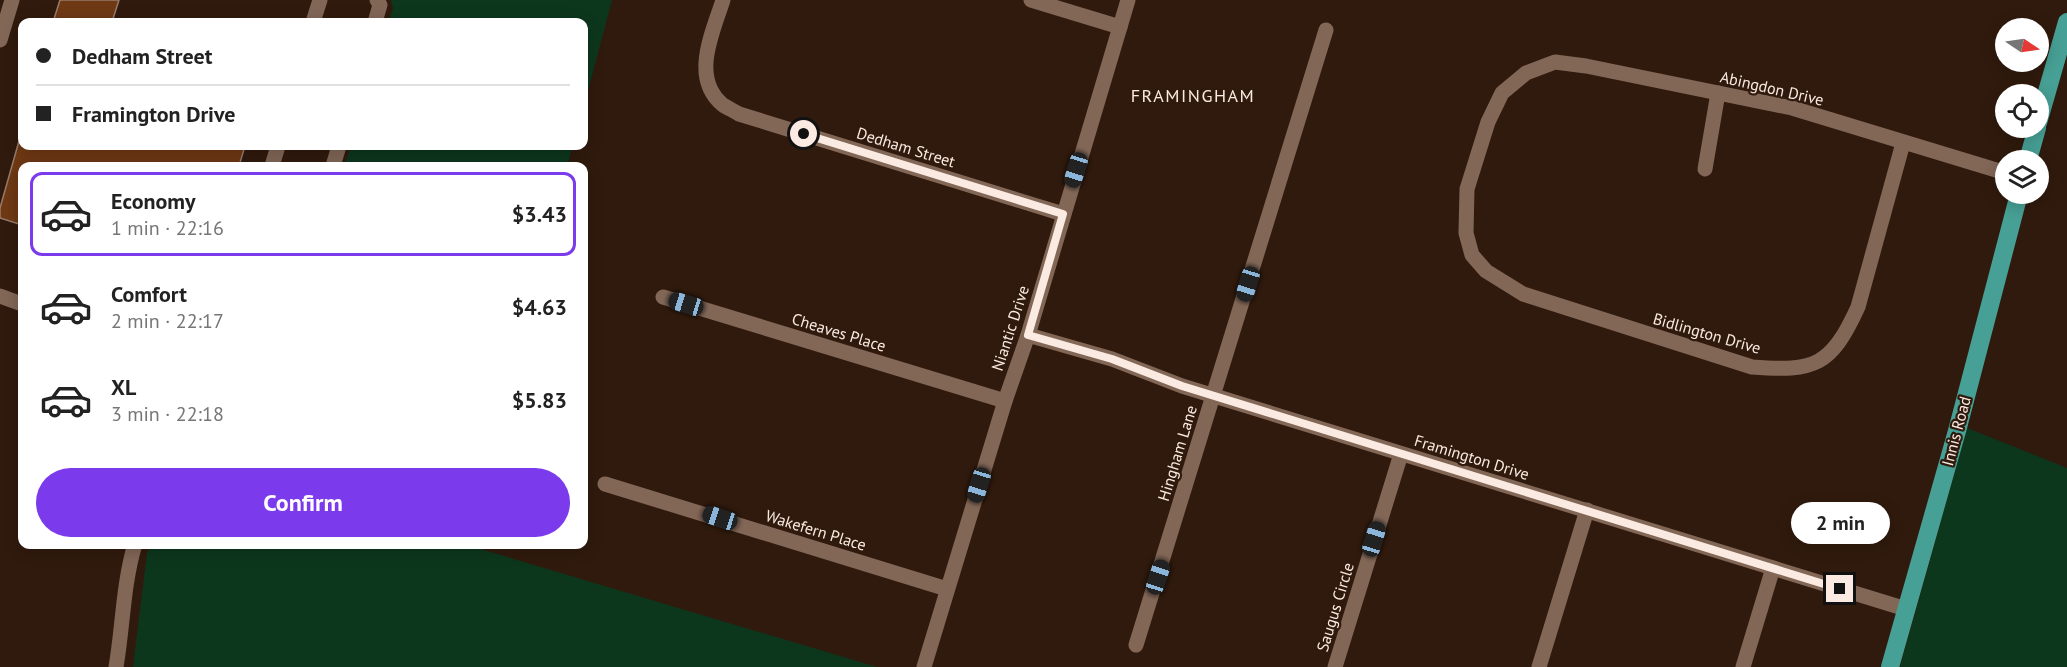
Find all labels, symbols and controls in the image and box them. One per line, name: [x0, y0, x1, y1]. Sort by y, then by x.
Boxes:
north arrow: [1995, 18, 2049, 72]
map controls: [1995, 18, 2049, 204]
text: Dedham Street: [72, 42, 212, 70]
street label: Abingdon Drive: [1718, 66, 1826, 110]
district label: FRAMINGHAM: [1131, 84, 1255, 107]
button: locate: [1995, 84, 2049, 138]
text: Framington Drive: [72, 100, 236, 128]
route start: [790, 120, 817, 147]
street label: Dedham Street: [854, 123, 958, 172]
car: [1062, 150, 1090, 190]
button: layers: [1995, 150, 2049, 204]
icon: car: [39, 187, 93, 241]
text: Economy: [111, 187, 195, 215]
text: $3.43: [512, 200, 567, 228]
text: 1 min · 22:16: [111, 215, 224, 241]
car: [1234, 264, 1262, 304]
icon: car: [39, 280, 93, 334]
text: Comfort: [111, 280, 187, 308]
street label: Niantic Drive: [987, 283, 1033, 373]
car: [666, 290, 706, 318]
text: $4.63: [512, 293, 567, 321]
text: 2 min · 22:17: [111, 308, 224, 334]
street label: Cheaves Place: [790, 308, 888, 356]
street label: Bidlington Drive: [1651, 308, 1763, 358]
icon: car: [39, 373, 93, 427]
text: XL: [111, 373, 136, 401]
text: $5.83: [512, 386, 567, 414]
street label: Innis Road: [1937, 394, 1975, 468]
text: 3 min · 22:18: [111, 401, 224, 427]
street label: Hingham Lane: [1153, 403, 1201, 503]
street label: Framington Drive: [1412, 430, 1532, 484]
car: [965, 465, 993, 505]
button: Confirm: [36, 468, 570, 537]
callout: 2 min: [1790, 502, 1890, 544]
car: [700, 504, 740, 532]
street label: Wakefern Place: [763, 505, 869, 555]
text: 2 min: [1816, 510, 1865, 536]
car: [1360, 519, 1388, 559]
car: [1144, 557, 1172, 597]
street label: Saugus Circle: [1312, 560, 1358, 654]
route end: [1826, 575, 1853, 602]

